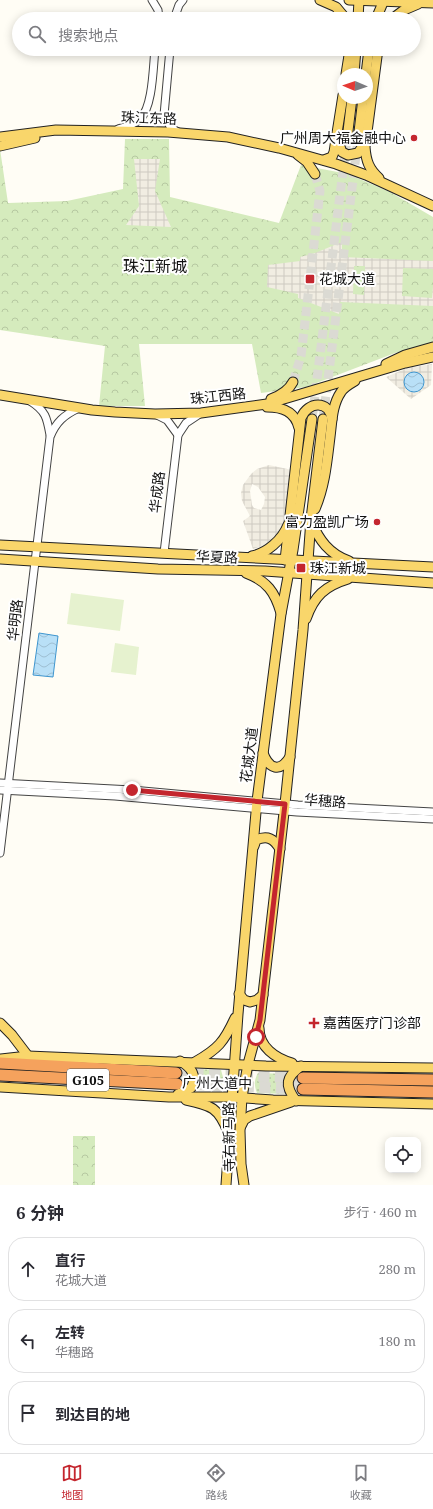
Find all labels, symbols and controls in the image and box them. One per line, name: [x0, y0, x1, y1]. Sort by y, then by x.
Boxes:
search box: [12, 12, 421, 56]
icon: search: [26, 23, 48, 45]
text: 搜索地点: [58, 25, 118, 45]
north arrow: [337, 68, 373, 104]
street label: 珠江东路: [121, 107, 177, 128]
place label: 广州周大福金融中心: [280, 128, 406, 147]
marker: 广州周大福金融中心: [409, 133, 419, 143]
district label: 珠江新城: [123, 255, 187, 277]
place label: 花城大道: [319, 269, 375, 288]
marker: 花城大道: [304, 273, 316, 285]
street label: 珠江西路: [189, 383, 247, 408]
street label: 华成路: [145, 470, 168, 514]
place label: 富力盈凯广场: [285, 512, 369, 531]
marker: 富力盈凯广场: [372, 517, 382, 527]
street label: 华夏路: [196, 546, 238, 567]
place label: 珠江新城: [310, 558, 366, 577]
marker: 珠江新城: [295, 562, 307, 574]
street label: 华明路: [3, 598, 26, 642]
street label: 花城大道: [236, 726, 261, 784]
route end: [123, 781, 141, 799]
street label: 华穗路: [303, 790, 347, 811]
place label: 嘉茜医疗门诊部: [323, 1013, 421, 1032]
marker: 嘉茜医疗门诊部: [308, 1017, 320, 1029]
route start: [247, 1028, 265, 1046]
road number: G105: [67, 1069, 109, 1091]
street label: 广州大道中: [182, 1072, 252, 1093]
street label: 寺右新马路: [218, 1102, 239, 1172]
map controls: [385, 1137, 421, 1173]
button: locate: [385, 1137, 421, 1173]
text: 6 分钟: [16, 1201, 64, 1224]
text: 步行 · 460 m: [344, 1203, 417, 1221]
text: 直行: [55, 1250, 85, 1270]
icon: ahead: [17, 1258, 39, 1280]
text: 280 m: [379, 1260, 416, 1278]
text: 花城大道: [55, 1271, 107, 1289]
text: 左转: [55, 1322, 85, 1342]
icon: left: [17, 1330, 39, 1352]
text: 180 m: [379, 1332, 416, 1350]
text: 华穗路: [55, 1343, 94, 1361]
icon: arrive: [17, 1402, 39, 1424]
text: 到达目的地: [55, 1404, 130, 1424]
tab: 地图: [61, 1462, 83, 1502]
tab: 路线: [205, 1462, 227, 1502]
tab: 收藏: [350, 1462, 372, 1502]

